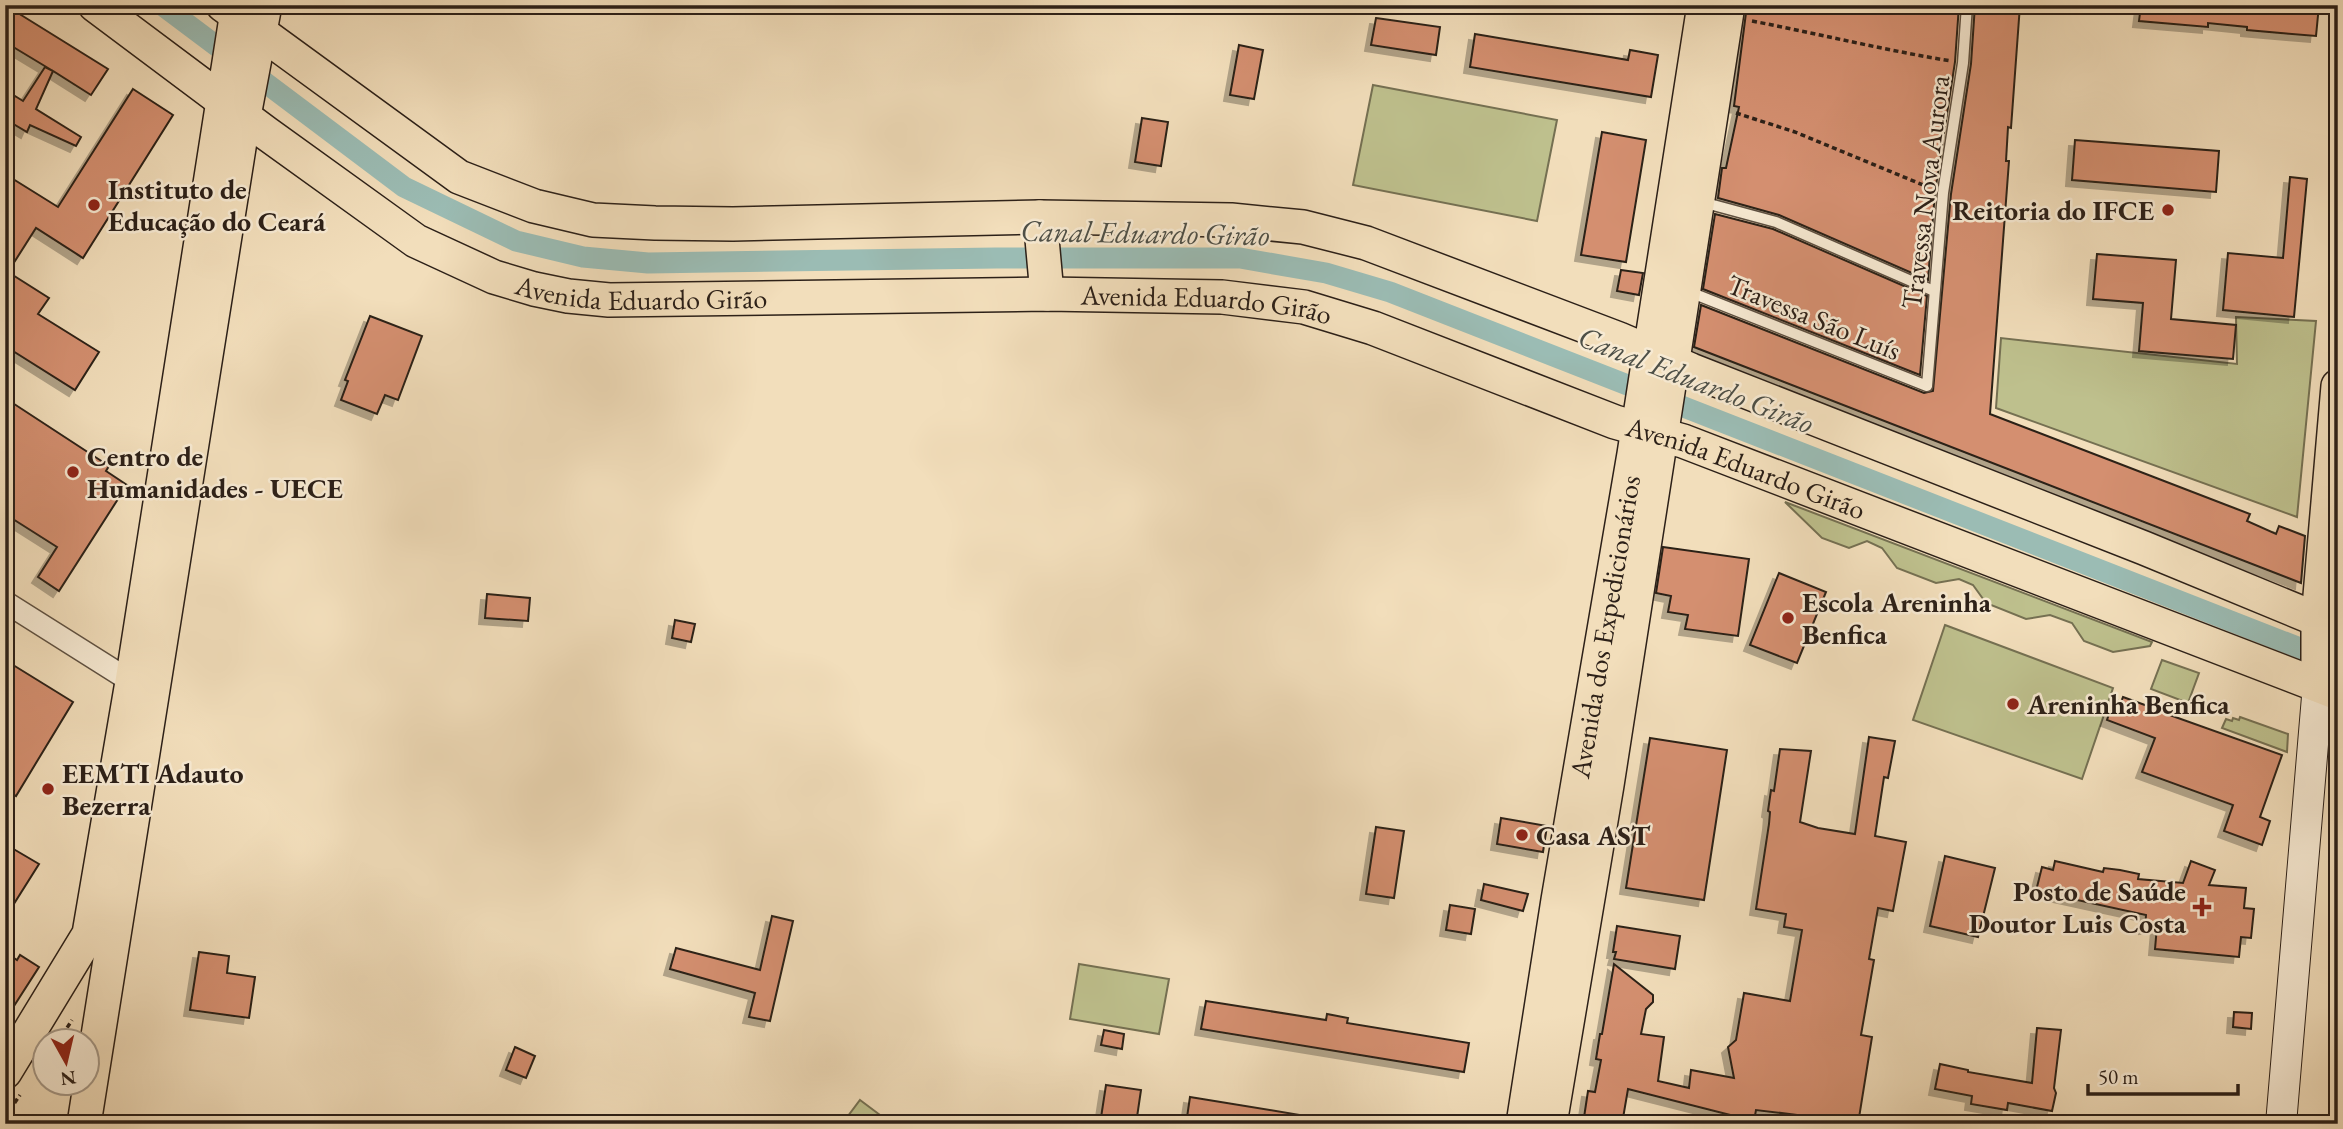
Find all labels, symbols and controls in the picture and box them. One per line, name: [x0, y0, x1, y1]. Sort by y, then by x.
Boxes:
street label: Travessa Nova Aurora: [1893, 72, 1957, 311]
place label: Instituto de Educação do Ceará: [108, 171, 326, 239]
place label: Reitoria do IFCE: [1952, 192, 2154, 228]
marker: Instituto de Educação do Ceará: [86, 197, 102, 213]
marker: Reitoria do IFCE: [2160, 202, 2176, 218]
water label: Canal Eduardo Girão: [1020, 211, 1270, 254]
street label: Avenida Eduardo Girão: [510, 266, 767, 318]
street label: Travessa São Luís: [1722, 266, 1906, 368]
street label: Avenida Eduardo Girão: [1079, 277, 1337, 333]
water label: Canal Eduardo Girão: [1573, 317, 1820, 442]
street label: Avenida Eduardo Girão: [1621, 408, 1871, 528]
place label: Centro de Humanidades - UECE: [87, 438, 343, 506]
marker: Centro de Humanidades - UECE: [65, 464, 81, 480]
street label: Avenida dos Expedicionários: [1561, 472, 1648, 782]
place label: Escola Areninha Benfica: [1802, 584, 1992, 652]
marker: Escola Areninha Benfica: [1780, 610, 1796, 626]
place label: Areninha Benfica: [2026, 686, 2230, 722]
marker: Areninha Benfica: [2005, 696, 2021, 712]
place label: EEMTI Adauto Bezerra: [62, 755, 244, 823]
marker: EEMTI Adauto Bezerra: [40, 781, 56, 797]
place label: Casa AST: [1536, 817, 1651, 853]
marker: Casa AST: [1514, 827, 1530, 843]
place label: Posto de Saúde Doutor Luis Costa: [1969, 873, 2187, 941]
marker: Posto de Saúde Doutor Luis Costa: [2192, 897, 2212, 917]
north arrow: [32, 1028, 102, 1098]
scale bar: [2088, 1052, 2238, 1096]
text: 50 m: [2098, 1063, 2139, 1090]
text: N: [58, 1065, 78, 1092]

